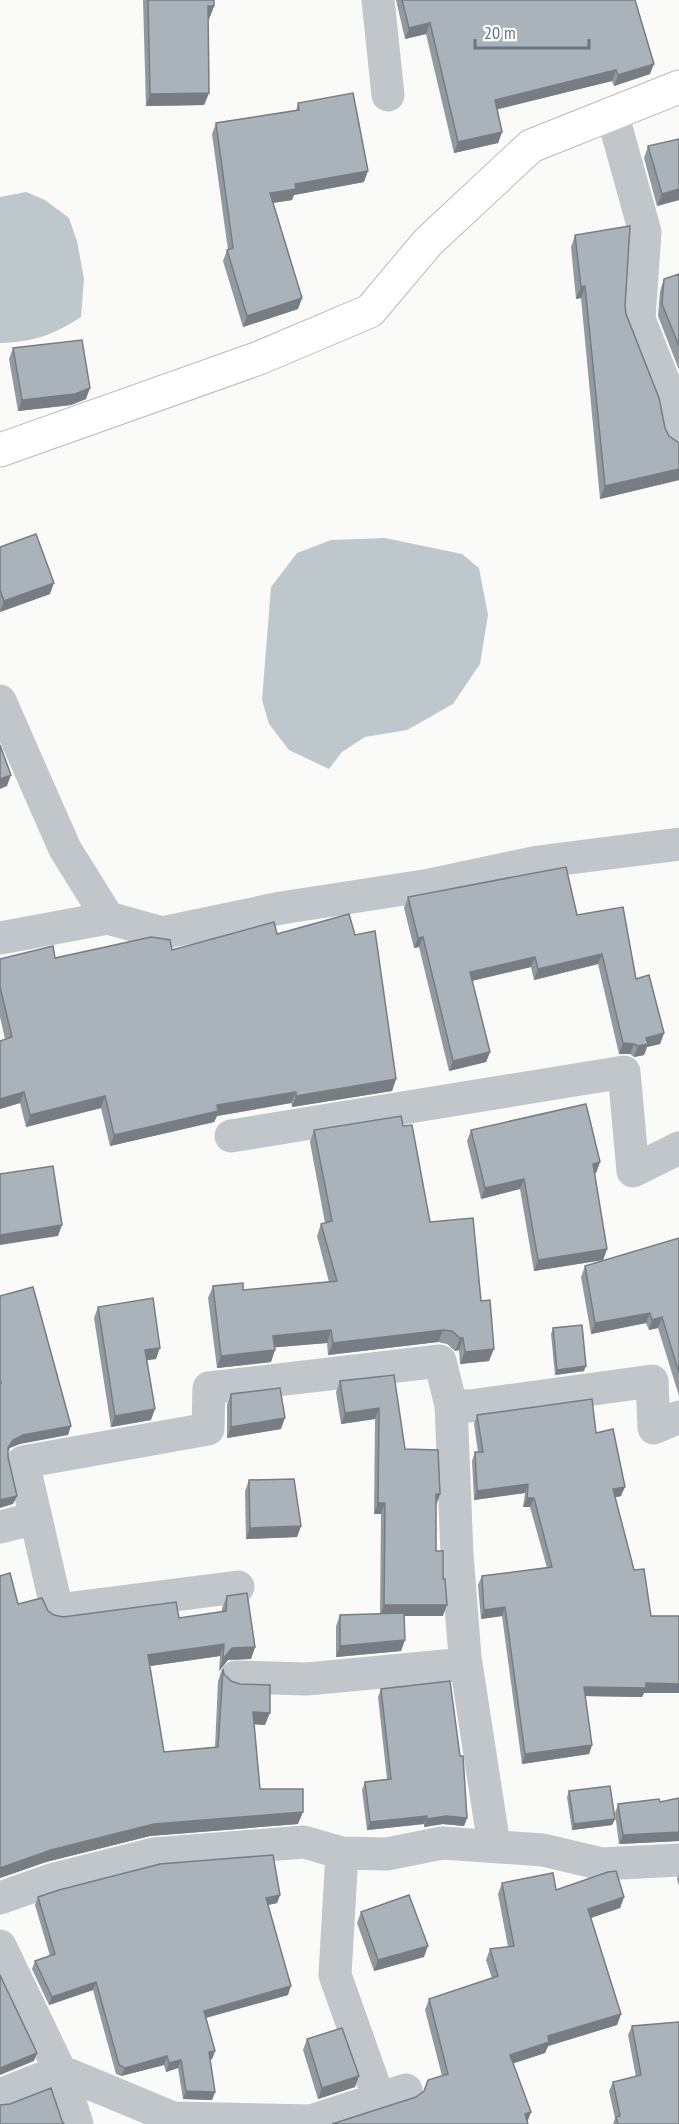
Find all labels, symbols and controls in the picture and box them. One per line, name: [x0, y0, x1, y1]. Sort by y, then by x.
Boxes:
scale bar: [475, 12, 589, 50]
text: 20 m: [484, 21, 516, 44]

